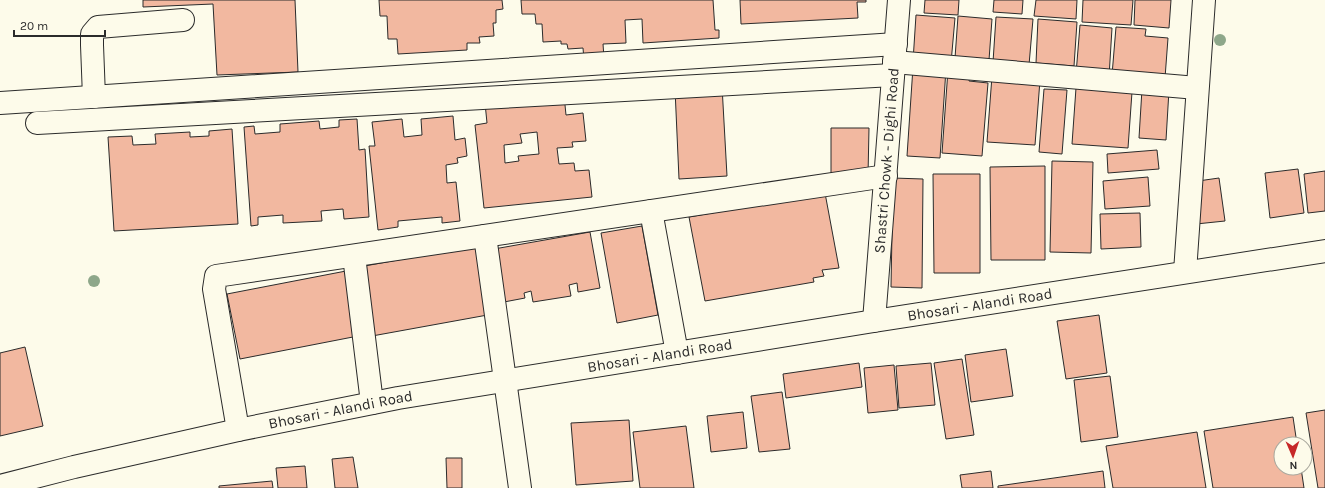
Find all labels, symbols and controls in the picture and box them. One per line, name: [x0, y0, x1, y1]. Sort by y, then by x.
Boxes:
scale bar: [14, 12, 105, 38]
text: 20 m: [20, 19, 48, 33]
street label: Shastri Chowk - Dighi Road: [870, 67, 903, 254]
street label: Bhosari - Alandi Road: [906, 284, 1054, 325]
street label: Bhosari - Alandi Road: [586, 335, 734, 376]
street label: Bhosari - Alandi Road: [267, 387, 414, 433]
north arrow: [1273, 436, 1313, 476]
text: N: [1289, 459, 1298, 472]

